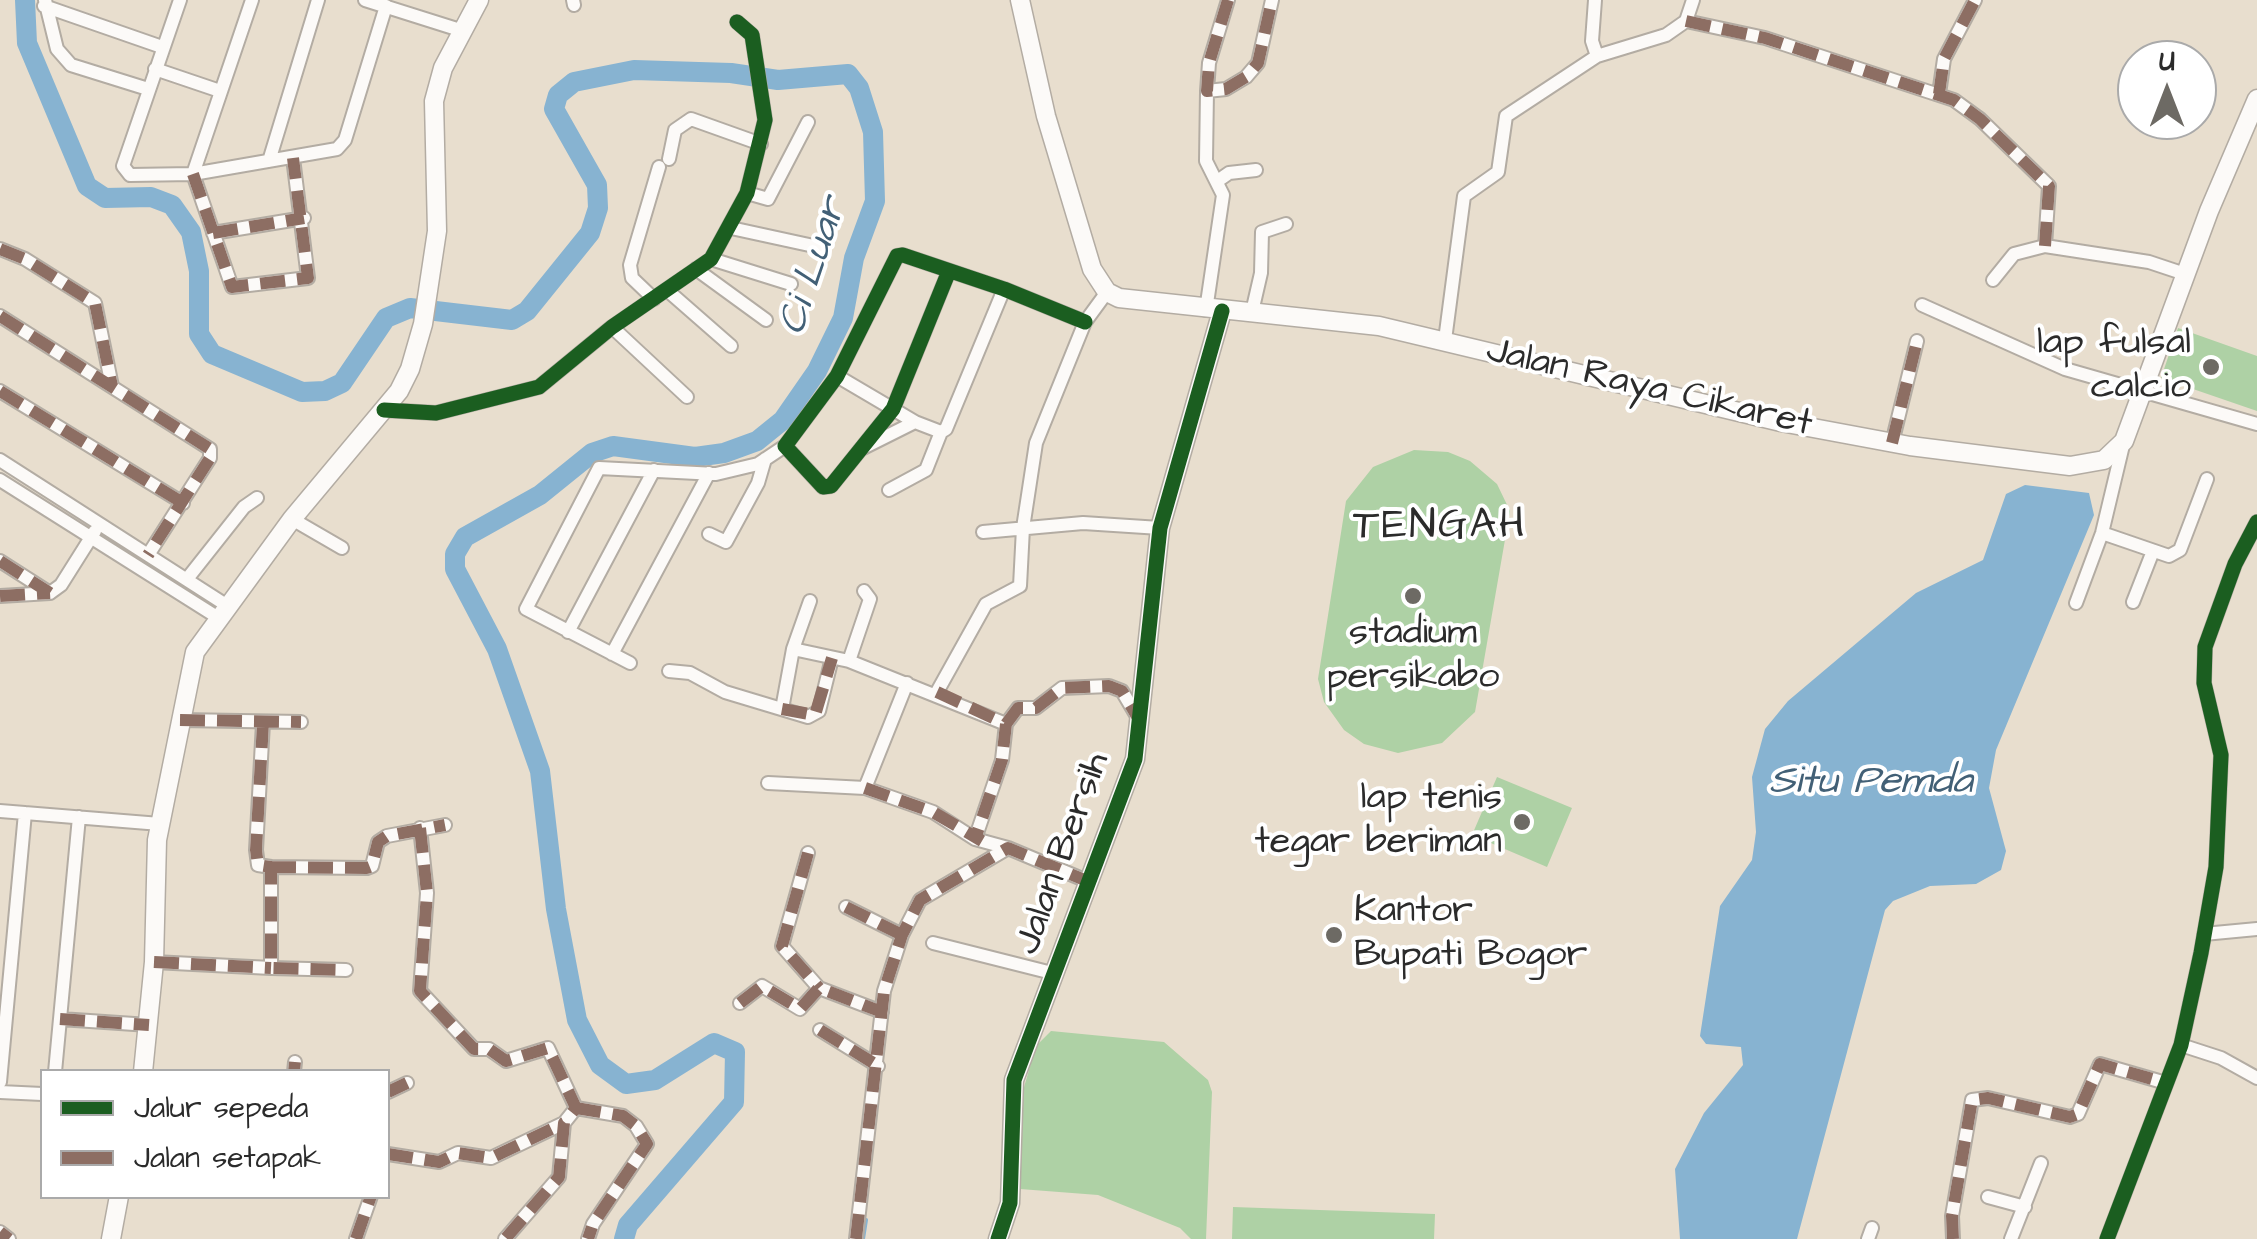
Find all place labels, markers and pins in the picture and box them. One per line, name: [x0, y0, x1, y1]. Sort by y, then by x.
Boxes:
place label: lap fulsal calcio: [2037, 322, 2191, 412]
marker: lap fulsal calcio: [2200, 356, 2222, 378]
marker: stadium persikabo: [1402, 585, 1424, 607]
place label: stadium persikabo: [1327, 612, 1499, 702]
place label: lap tenis tegar beriman: [1254, 777, 1502, 866]
marker: lap tenis tegar beriman: [1511, 811, 1533, 833]
place label: Kantor Bupati Bogor: [1354, 890, 1587, 979]
marker: Kantor Bupati Bogor: [1323, 924, 1345, 946]

